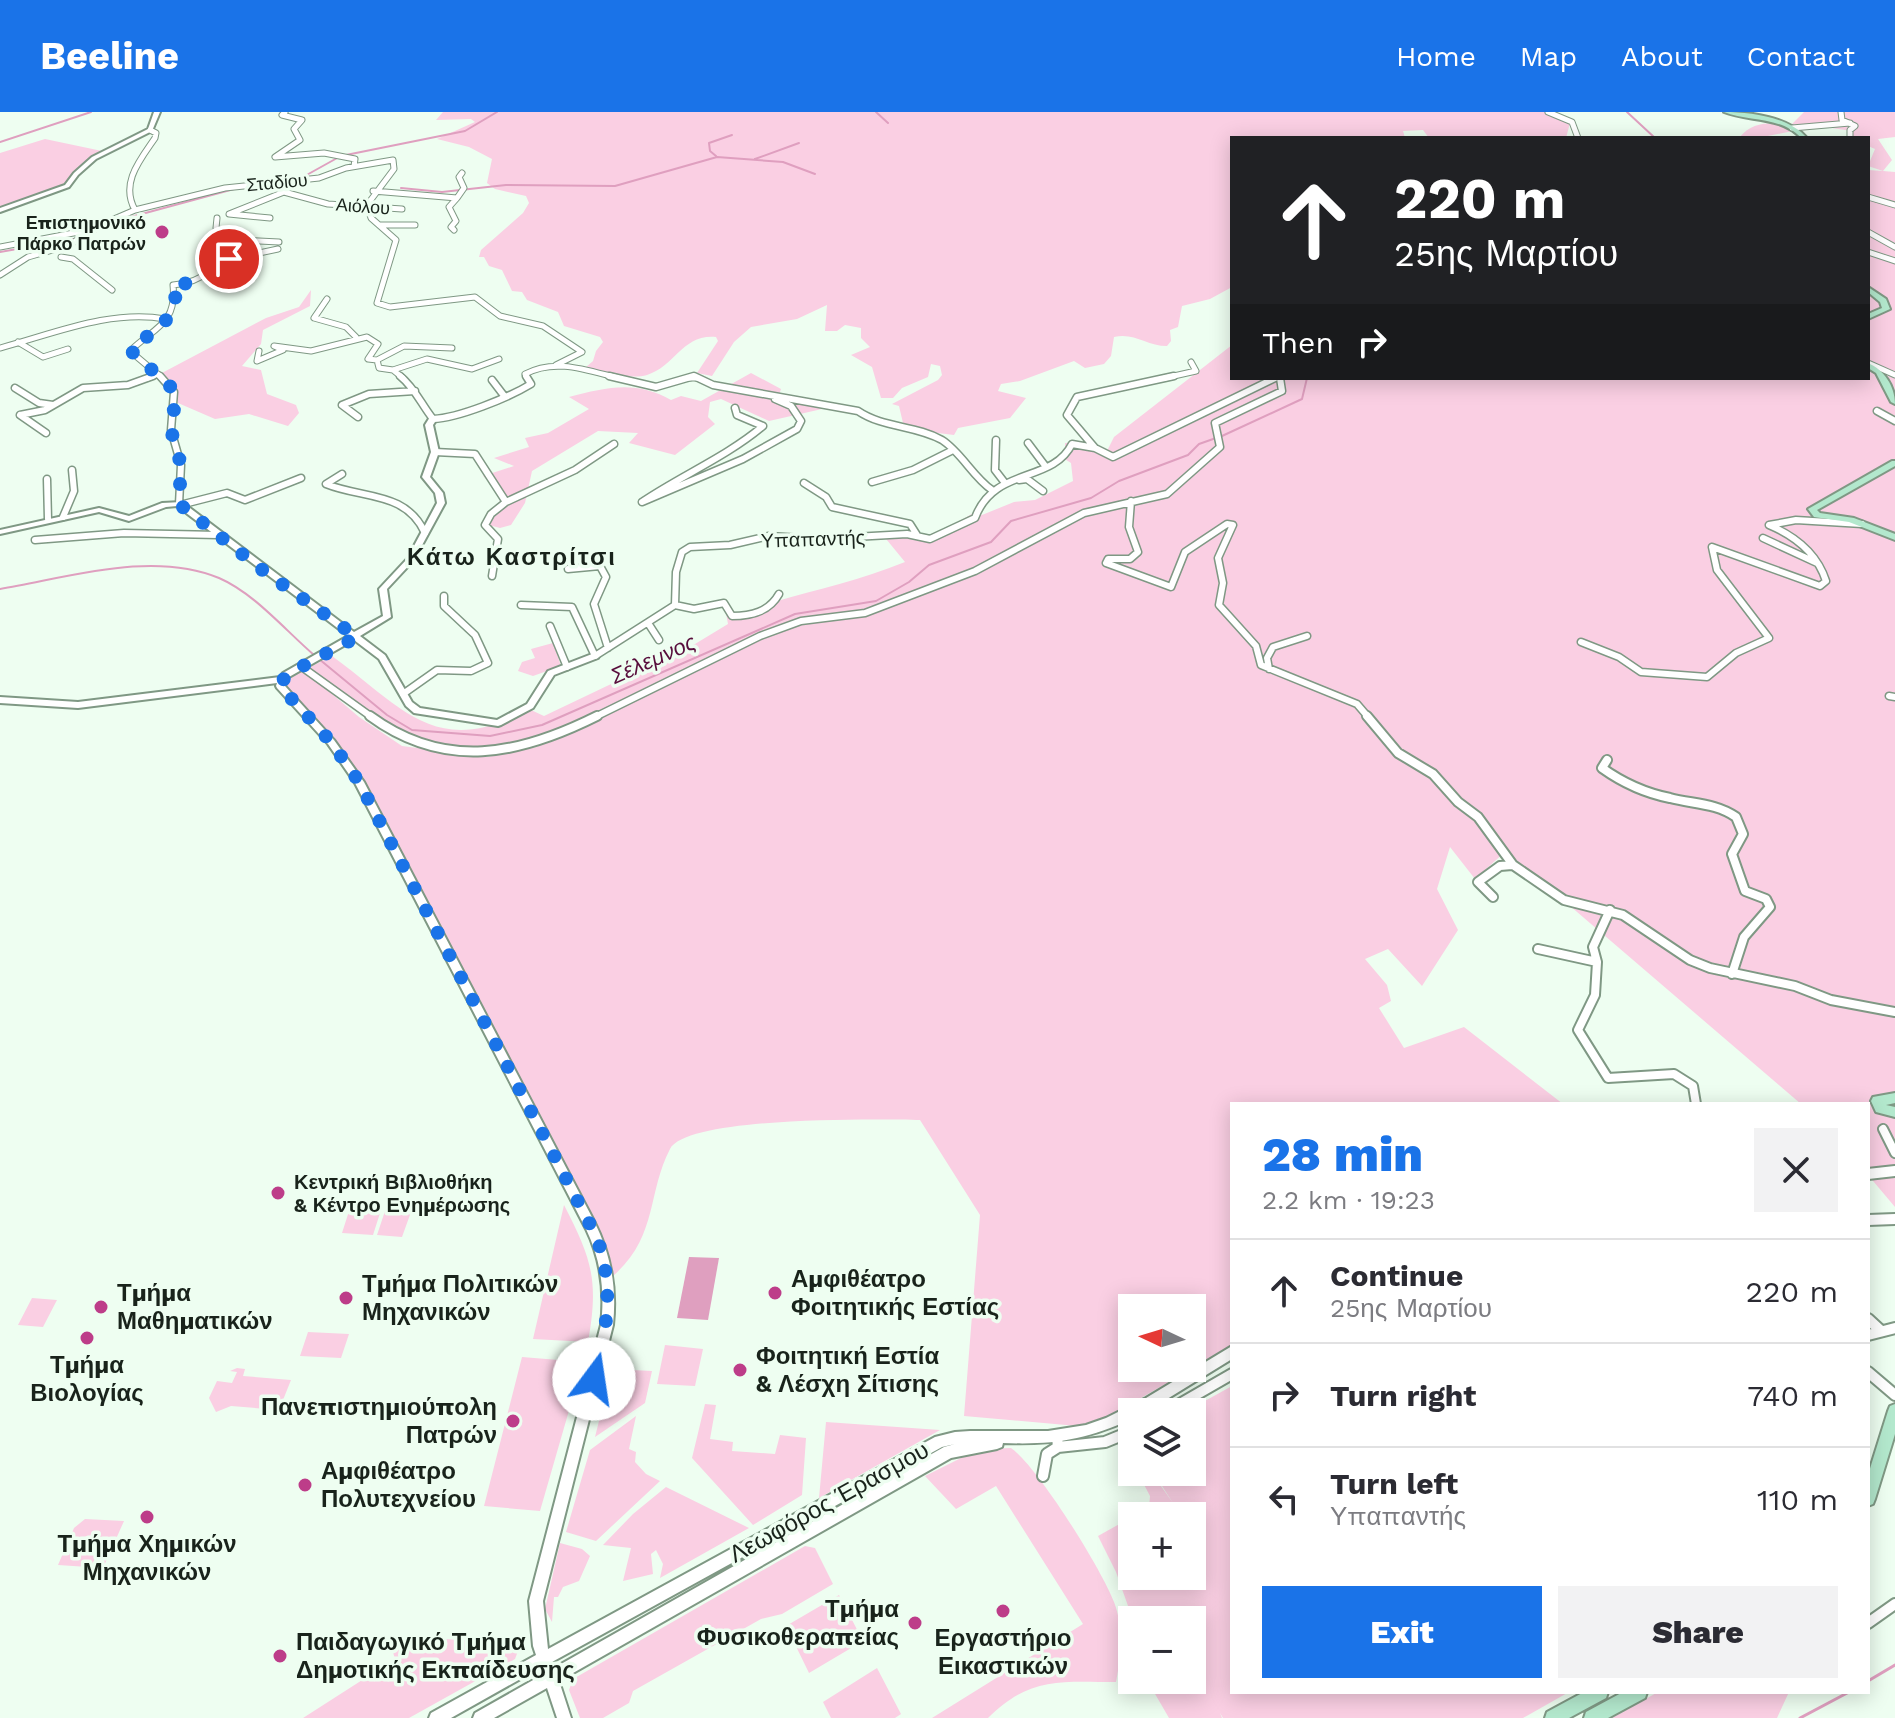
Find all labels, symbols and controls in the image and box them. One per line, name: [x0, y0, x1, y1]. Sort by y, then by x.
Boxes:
text: Beeline: [40, 34, 179, 78]
text: Home: [1396, 40, 1476, 73]
text: Map: [1520, 40, 1577, 73]
text: About: [1621, 40, 1703, 73]
text: Contact: [1747, 40, 1855, 73]
text: 220 m: [1394, 166, 1566, 232]
icon: ahead: [1262, 168, 1366, 272]
street label: Σταδίου: [245, 169, 309, 195]
street label: Αιόλου: [335, 194, 391, 218]
place label: Επιστημονικό Πάρκο Πατρών: [17, 212, 146, 254]
marker: Επιστημονικό Πάρκο Πατρών: [153, 223, 171, 241]
pin: [195, 225, 263, 293]
text: 25ης Μαρτίου: [1394, 233, 1618, 275]
icon: arrive: [207, 237, 251, 281]
icon: right: [1350, 320, 1394, 364]
text: Then: [1262, 325, 1334, 360]
street label: Υπαπαντής: [760, 525, 866, 553]
district label: Κάτω Καστρίτσι: [407, 543, 617, 571]
water label: Σέλεμνος: [606, 629, 700, 689]
text: 28 min: [1262, 1126, 1423, 1183]
button: close: [1754, 1128, 1838, 1212]
place label: Κεντρική Βιβλιοθήκη & Κέντρο Ενημέρωσης: [294, 1170, 510, 1217]
marker: Κεντρική Βιβλιοθήκη & Κέντρο Ενημέρωσης: [269, 1184, 287, 1202]
text: 2.2 km · 19:23: [1262, 1185, 1435, 1215]
text: Continue: [1330, 1258, 1463, 1293]
place label: Αμφιθέατρο Φοιτητικής Εστίας: [791, 1265, 999, 1321]
icon: ahead: [1262, 1269, 1306, 1313]
place label: Τμήμα Πολιτικών Μηχανικών: [362, 1270, 558, 1326]
text: 220 m: [1746, 1274, 1838, 1309]
place label: Τμήμα Μαθηματικών: [117, 1279, 273, 1335]
marker: Αμφιθέατρο Φοιτητικής Εστίας: [766, 1284, 784, 1302]
marker: Τμήμα Πολιτικών Μηχανικών: [337, 1289, 355, 1307]
text: 25ης Μαρτίου: [1330, 1293, 1492, 1323]
north arrow: [1118, 1294, 1206, 1382]
map controls: [1118, 1294, 1206, 1694]
marker: Τμήμα Μαθηματικών: [92, 1298, 110, 1316]
marker: Τμήμα Βιολογίας: [78, 1329, 96, 1347]
position arrow: [552, 1337, 636, 1421]
place label: Φοιτητική Εστία & Λέσχη Σίτισης: [756, 1342, 939, 1398]
place label: Τμήμα Βιολογίας: [30, 1351, 144, 1407]
marker: Φοιτητική Εστία & Λέσχη Σίτισης: [731, 1361, 749, 1379]
icon: right: [1262, 1373, 1306, 1417]
text: Turn right: [1330, 1378, 1476, 1413]
text: 740 m: [1747, 1378, 1838, 1413]
place label: Πανεπιστημιούπολη Πατρών: [261, 1393, 497, 1449]
button: layers: [1118, 1398, 1206, 1486]
marker: Πανεπιστημιούπολη Πατρών: [504, 1412, 522, 1430]
street label: Λεωφόρος Έρασμου: [724, 1436, 934, 1568]
place label: Αμφιθέατρο Πολυτεχνείου: [321, 1457, 476, 1513]
text: Turn left: [1330, 1466, 1458, 1501]
marker: Αμφιθέατρο Πολυτεχνείου: [296, 1476, 314, 1494]
icon: left: [1262, 1477, 1306, 1521]
text: 110 m: [1757, 1482, 1838, 1517]
text: Υπαπαντής: [1330, 1501, 1466, 1531]
button: +: [1118, 1502, 1206, 1590]
marker: Τμήμα Χημικών Μηχανικών: [138, 1508, 156, 1526]
place label: Τμήμα Χημικών Μηχανικών: [57, 1530, 237, 1586]
button: Exit: [1262, 1586, 1542, 1678]
button: Share: [1558, 1586, 1838, 1678]
place label: Τμήμα Φυσικοθεραπείας: [697, 1595, 899, 1651]
marker: Εργαστήριο Εικαστικών: [994, 1602, 1012, 1620]
button: −: [1118, 1606, 1206, 1694]
marker: Τμήμα Φυσικοθεραπείας: [906, 1614, 924, 1632]
place label: Εργαστήριο Εικαστικών: [935, 1624, 1071, 1680]
place label: Παιδαγωγικό Τμήμα Δημοτικής Εκπαίδευσης: [296, 1628, 575, 1684]
marker: Παιδαγωγικό Τμήμα Δημοτικής Εκπαίδευσης: [271, 1647, 289, 1665]

